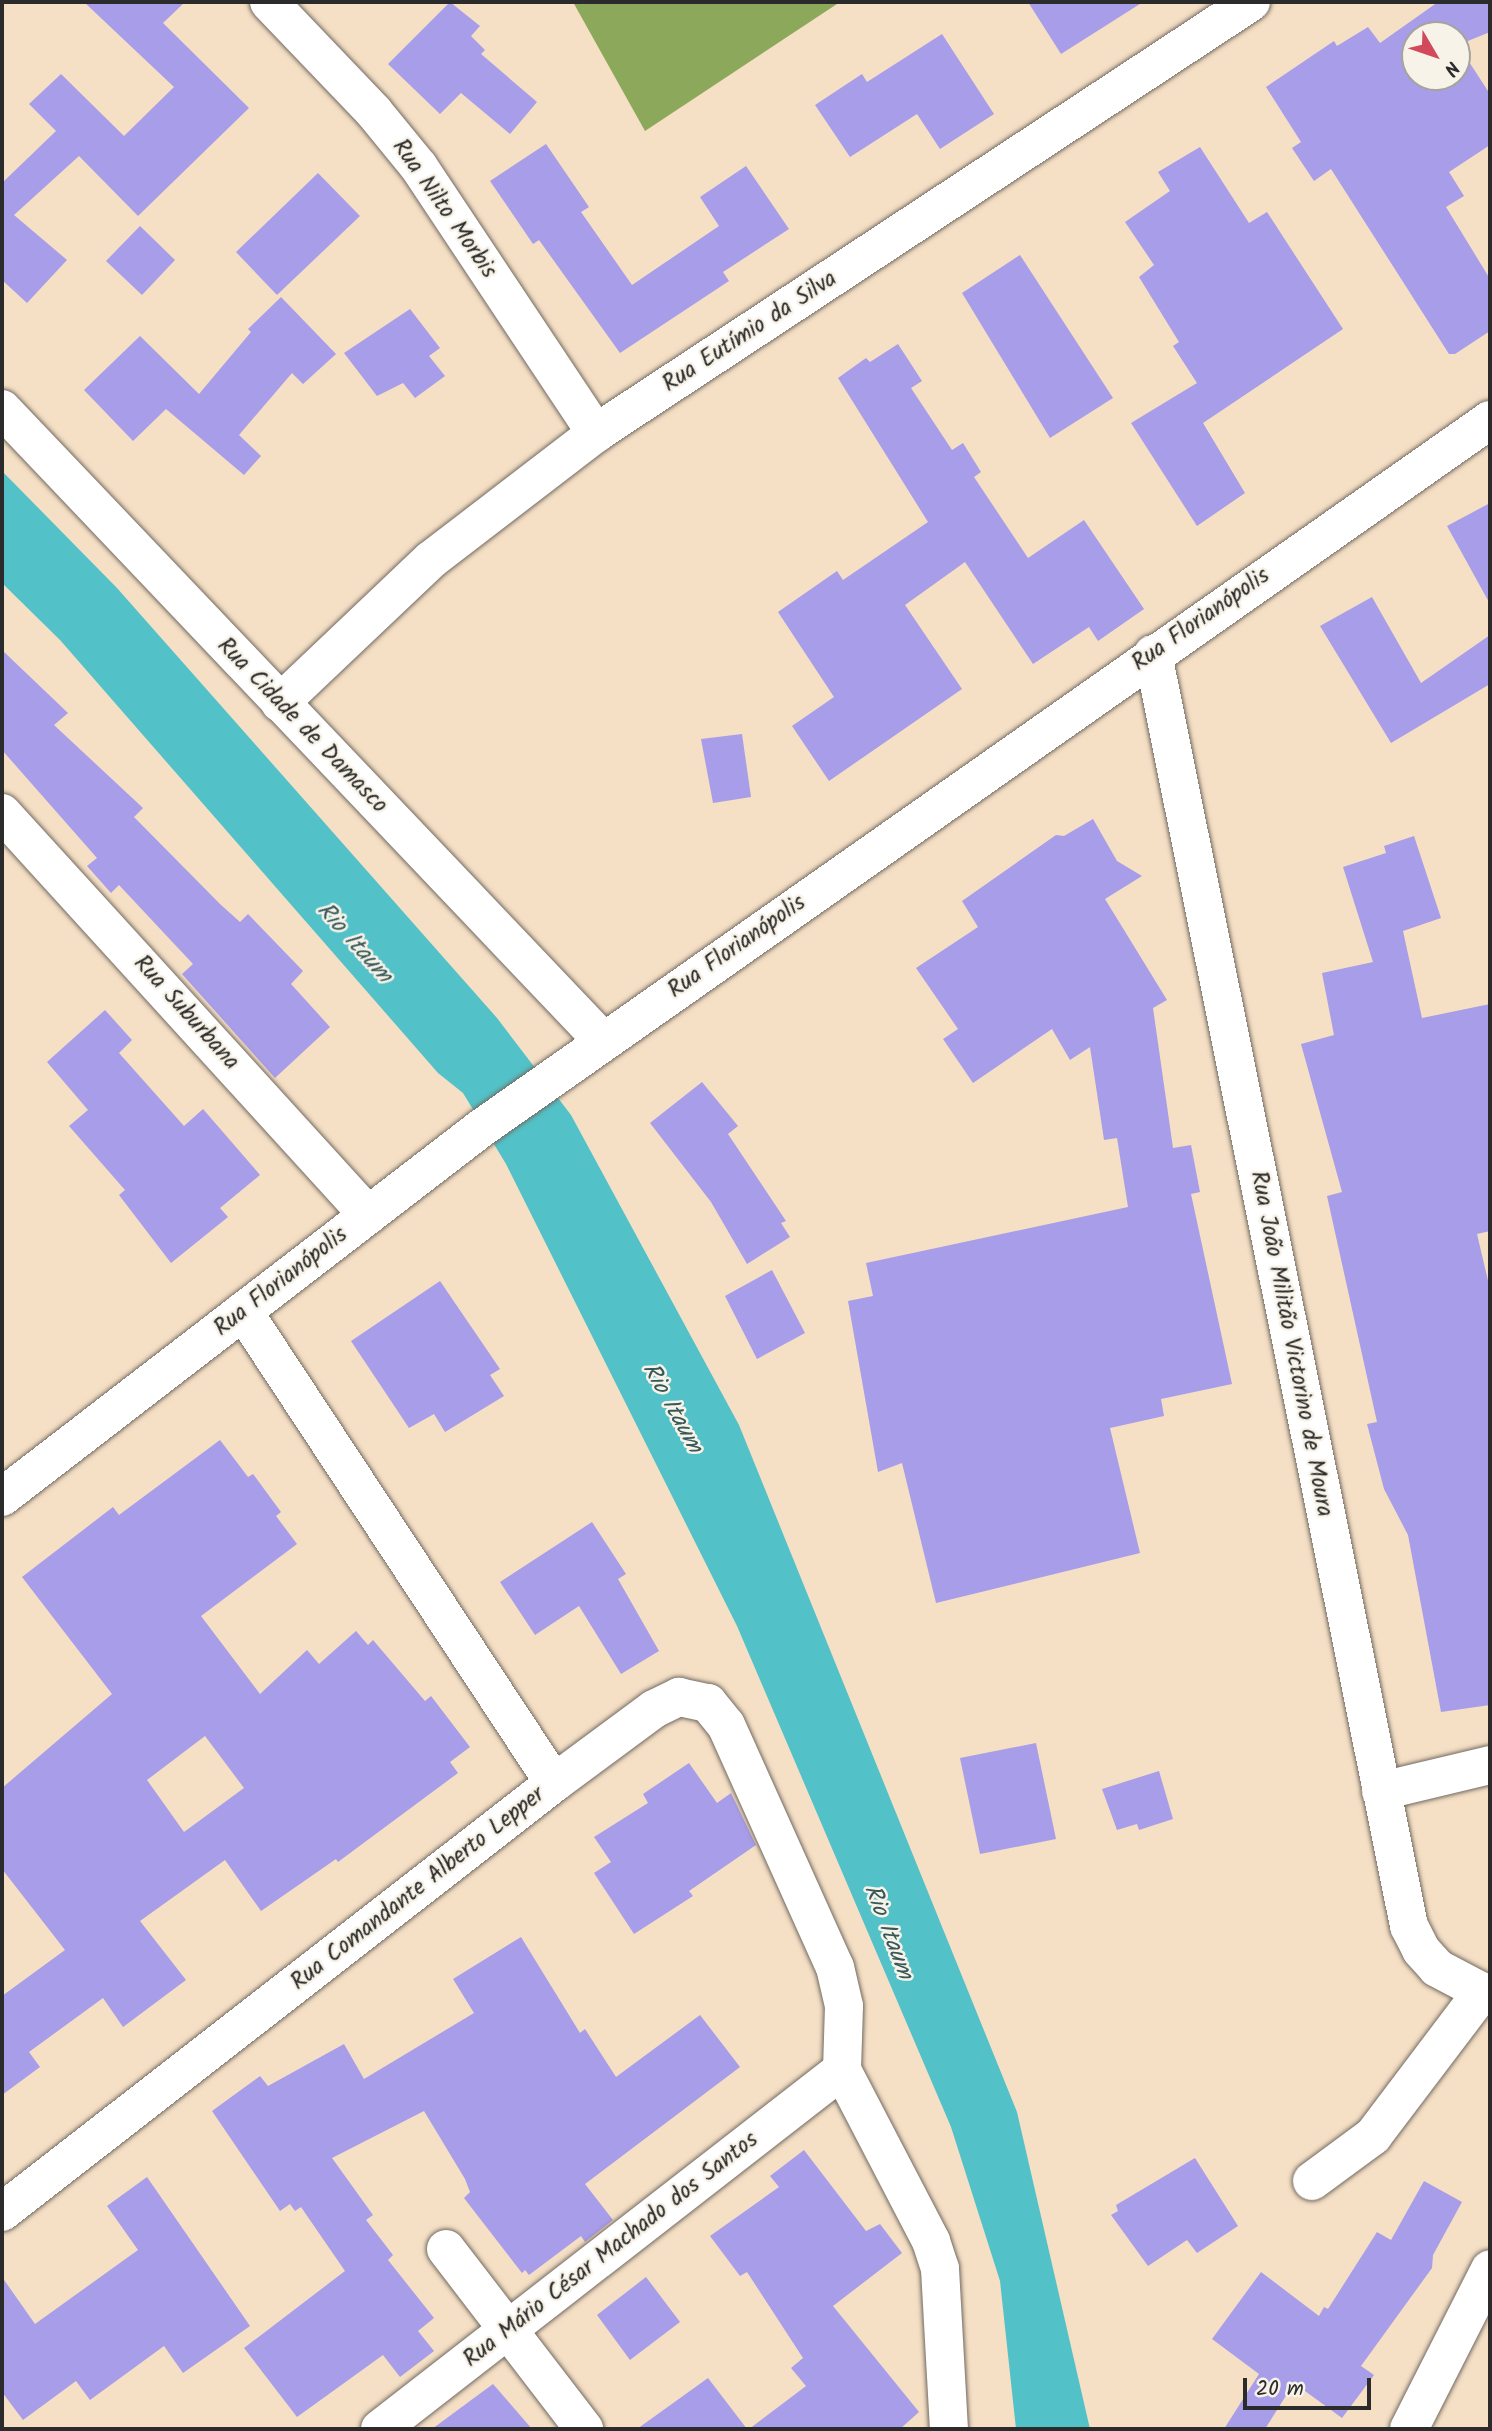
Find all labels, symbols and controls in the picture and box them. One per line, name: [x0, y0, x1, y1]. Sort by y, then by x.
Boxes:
north arrow: [1401, 21, 1471, 91]
text: N: [1435, 54, 1466, 82]
street label: Rua Nilto Morbis: [386, 134, 502, 284]
street label: Rua Eutímio da Silva: [658, 265, 842, 399]
street label: Rua Florianópolis: [1127, 562, 1275, 678]
street label: Rua Cidade de Damasco: [211, 633, 393, 819]
street label: Rua Florianópolis: [663, 889, 811, 1005]
water label: Rio Itaum: [310, 897, 398, 989]
street label: Rua Suburbana: [127, 950, 245, 1076]
street label: Rua João Militão Victorino de Moura: [1244, 1169, 1338, 1519]
street label: Rua Florianópolis: [209, 1221, 353, 1343]
water label: Rio Itaum: [635, 1358, 709, 1458]
street label: Rua Comandante Alberto Lepper: [286, 1781, 550, 1997]
water label: Rio Itaum: [857, 1881, 919, 1983]
street label: Rua Mário César Machado dos Santos: [458, 2126, 764, 2374]
scale bar: [1247, 2364, 1375, 2408]
text: 20 m: [1256, 2373, 1304, 2406]

